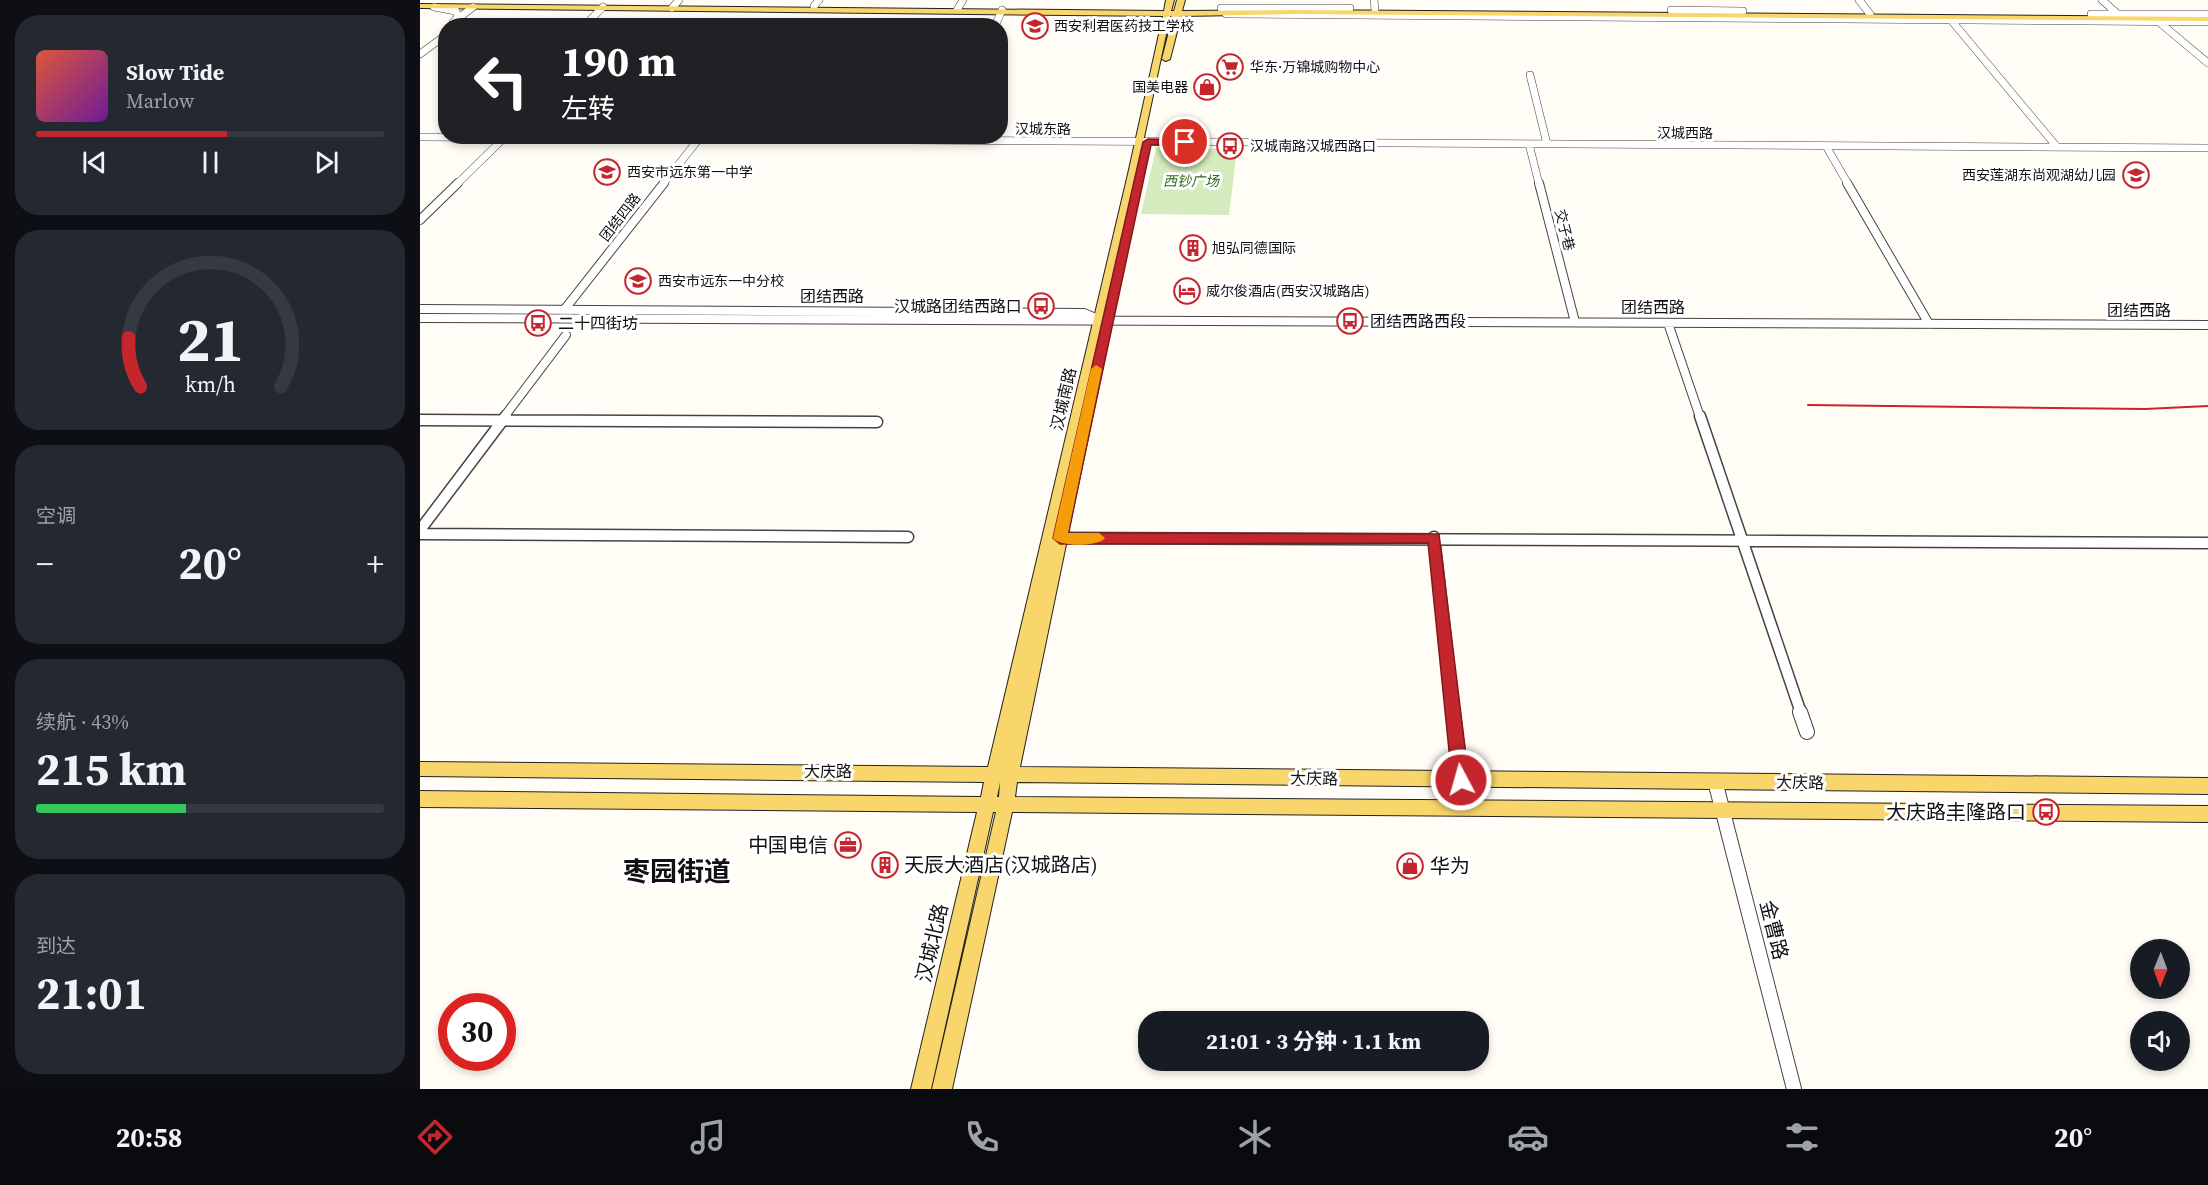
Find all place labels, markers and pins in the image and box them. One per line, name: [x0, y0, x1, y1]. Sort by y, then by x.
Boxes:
school or university icon: 西安利君医药技工学校: [1020, 11, 1050, 41]
place label: 西安利君医药技工学校: [1054, 16, 1194, 36]
supermarket icon: 华东·万锦城购物中心: [1215, 52, 1245, 82]
place label: 华东·万锦城购物中心: [1250, 57, 1380, 77]
shop icon: 国美电器: [1192, 72, 1222, 102]
place label: 国美电器: [1132, 77, 1188, 97]
pin: [1159, 116, 1210, 167]
bus stop icon: 汉城南路汉城西路口: [1215, 131, 1245, 161]
place label: 汉城南路汉城西路口: [1250, 136, 1376, 156]
school or university icon: 西安市远东第一中学: [592, 157, 622, 187]
school or university icon: 西安莲湖东尚观湖幼儿园: [2121, 160, 2151, 190]
place label: 西安市远东第一中学: [627, 162, 753, 182]
place label: 西安莲湖东尚观湖幼儿园: [1962, 165, 2116, 185]
building icon: 旭弘同德国际: [1178, 233, 1208, 263]
place label: 旭弘同德国际: [1212, 238, 1296, 258]
school or university icon: 西安市远东一中分校: [623, 266, 653, 296]
place label: 西安市远东一中分校: [658, 271, 784, 291]
hotel icon: 威尔俊酒店(西安汉城路店): [1172, 276, 1202, 306]
place label: 威尔俊酒店(西安汉城路店): [1206, 281, 1370, 301]
bus stop icon: 汉城路团结西路口: [1026, 291, 1056, 321]
place label: 汉城路团结西路口: [894, 295, 1022, 317]
bus stop icon: 团结西路西段: [1335, 306, 1365, 336]
bus stop icon: 二十四街坊: [523, 308, 553, 338]
place label: 团结西路西段: [1370, 310, 1466, 332]
place label: 二十四街坊: [558, 312, 638, 334]
bus stop icon: 大庆路丰隆路口: [2031, 797, 2061, 827]
place label: 大庆路丰隆路口: [1886, 798, 2026, 826]
office icon: 中国电信: [833, 830, 863, 860]
place label: 中国电信: [748, 831, 828, 859]
building icon: 天辰大酒店(汉城路店): [870, 850, 900, 880]
place label: 天辰大酒店(汉城路店): [904, 851, 1098, 879]
shop icon: 华为: [1395, 851, 1425, 881]
place label: 华为: [1430, 852, 1470, 880]

